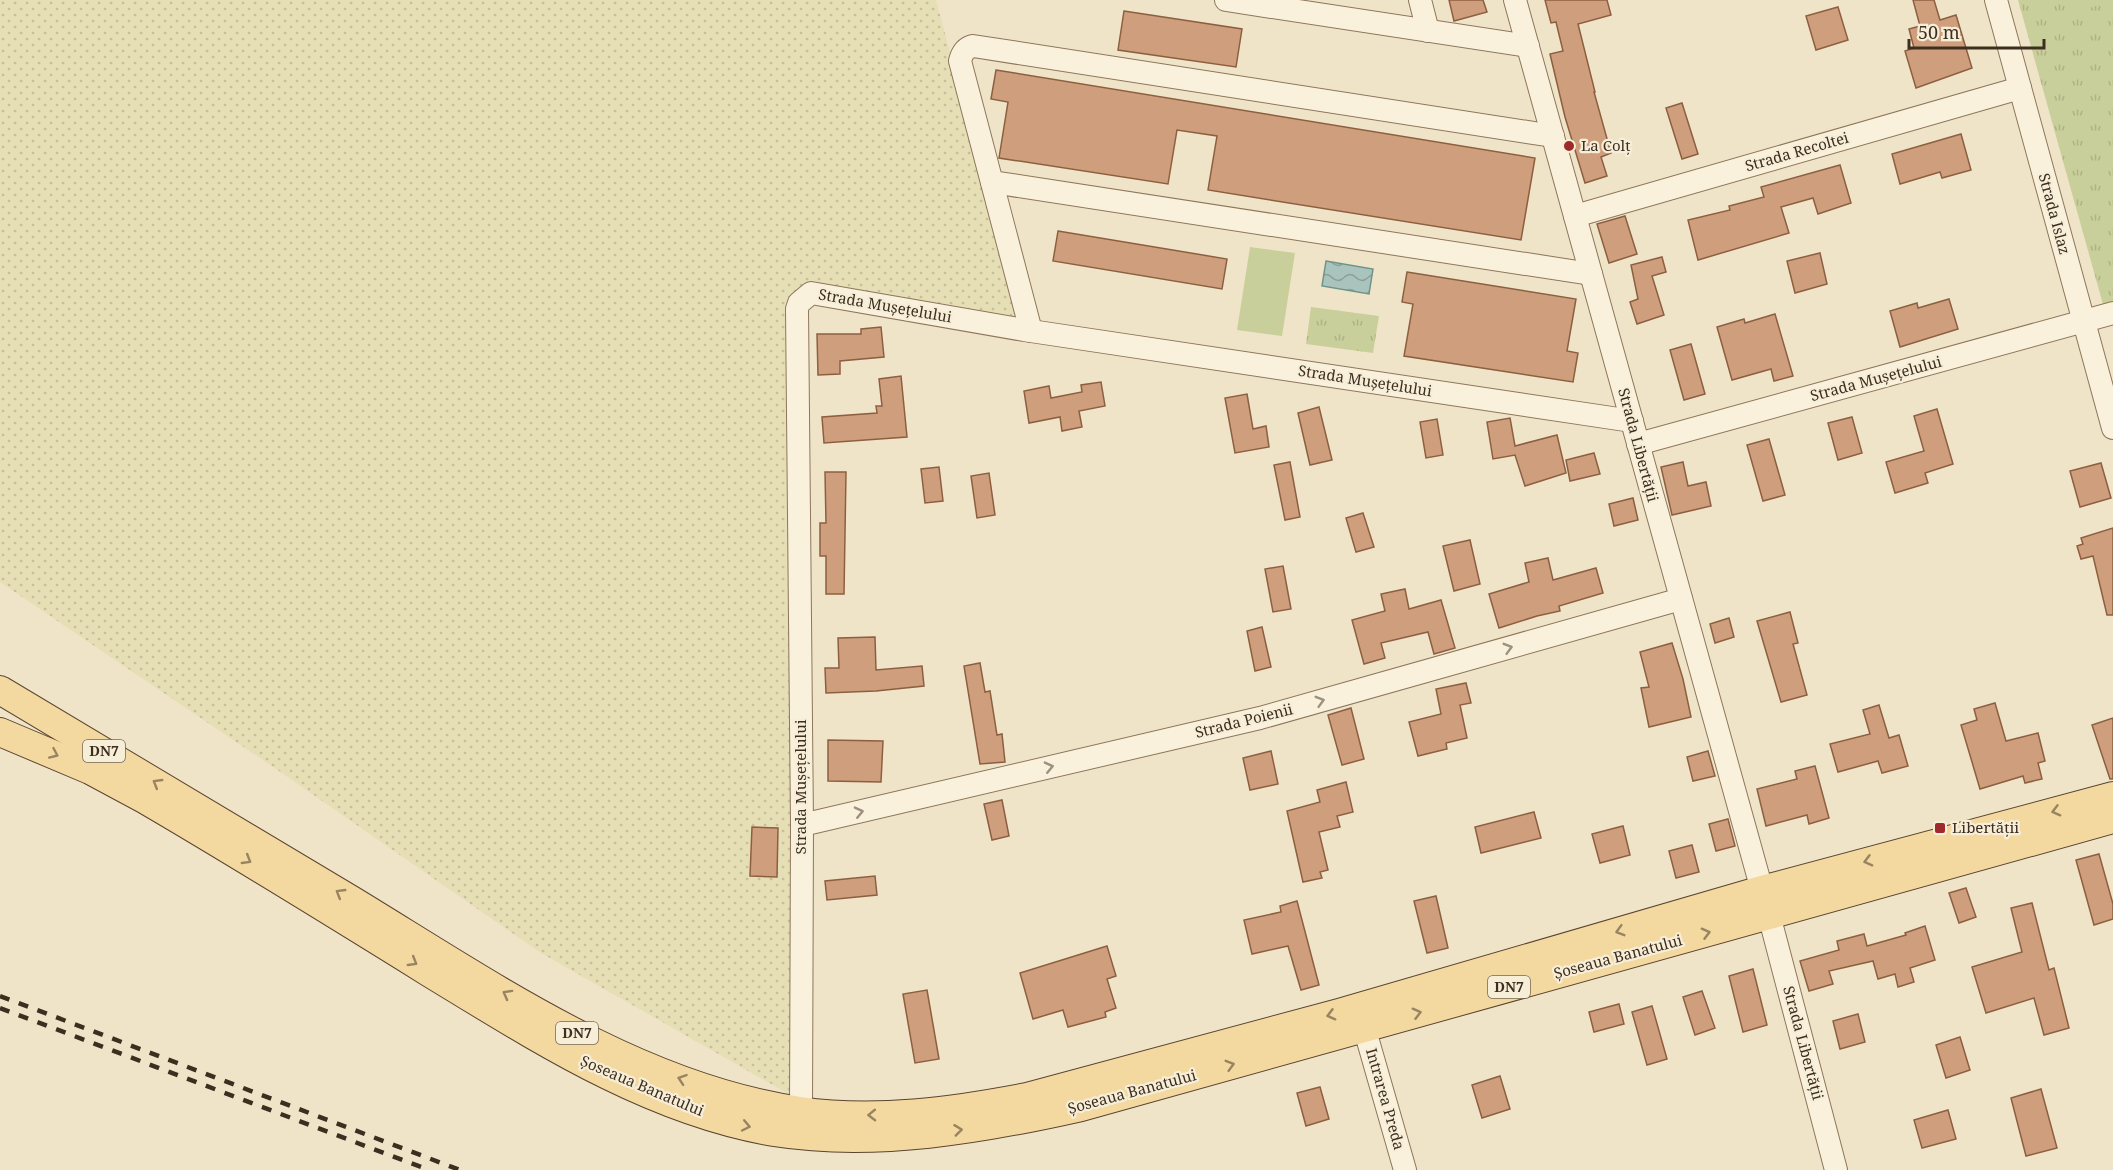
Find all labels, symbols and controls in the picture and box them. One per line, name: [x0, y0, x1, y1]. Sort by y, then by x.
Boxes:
scale bar: [1909, 12, 2044, 50]
text: 50 m: [1918, 20, 1960, 44]
street label: Strada Recoltei: [1743, 127, 1851, 175]
place label: La Colț: [1581, 135, 1631, 155]
marker: La Colț: [1562, 139, 1576, 153]
street label: Strada Islaz: [2035, 171, 2075, 257]
street label: Strada Mușețelului: [817, 283, 954, 327]
street label: Strada Mușețelului: [1808, 351, 1944, 405]
street label: Strada Mușețelului: [1297, 360, 1434, 400]
street label: Strada Libertății: [1614, 386, 1664, 504]
one-way arrow: [1502, 643, 1513, 655]
one-way arrow: [1314, 696, 1325, 708]
street label: Strada Poienii: [1193, 698, 1295, 742]
street label: Strada Mușețelului: [790, 719, 810, 855]
road number: DN7: [83, 740, 125, 762]
one-way arrow: [48, 747, 59, 759]
one-way arrow: [1044, 762, 1054, 775]
one-way arrow: [153, 778, 163, 790]
one-way arrow: [2052, 804, 2062, 817]
one-way arrow: [854, 806, 864, 819]
place label: Libertății: [1952, 817, 2019, 837]
marker: Libertății: [1933, 821, 1947, 835]
one-way arrow: [241, 853, 251, 865]
one-way arrow: [1863, 854, 1873, 867]
one-way arrow: [336, 888, 346, 900]
one-way arrow: [1615, 924, 1626, 936]
one-way arrow: [1701, 928, 1711, 940]
street label: Șoseaua Banatului: [1551, 929, 1684, 983]
one-way arrow: [407, 955, 417, 967]
road number: DN7: [1488, 976, 1530, 998]
street label: Strada Libertății: [1779, 984, 1829, 1102]
one-way arrow: [502, 989, 513, 1001]
one-way arrow: [1327, 1007, 1337, 1020]
one-way arrow: [1411, 1008, 1422, 1020]
road number: DN7: [556, 1022, 598, 1044]
street label: Intrarea Preda: [1362, 1046, 1410, 1152]
street label: Șoseaua Banatului: [578, 1050, 707, 1120]
one-way arrow: [1224, 1060, 1234, 1073]
street label: Șoseaua Banatului: [1065, 1064, 1198, 1118]
one-way arrow: [677, 1073, 688, 1086]
one-way arrow: [867, 1108, 876, 1121]
one-way arrow: [740, 1119, 750, 1132]
one-way arrow: [954, 1124, 963, 1137]

